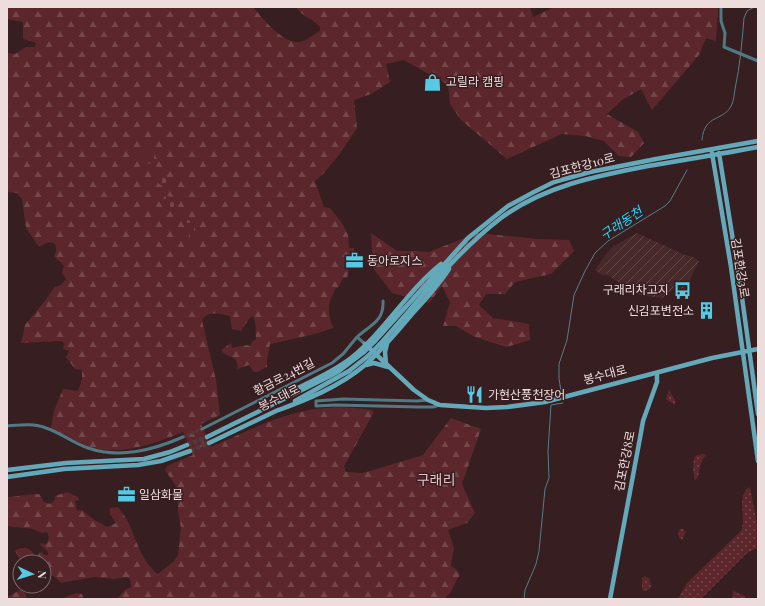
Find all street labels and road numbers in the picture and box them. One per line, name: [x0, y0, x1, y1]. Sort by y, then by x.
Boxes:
street label: 김포한강10로: [547, 149, 616, 181]
street label: 김포한강3로: [728, 237, 754, 299]
street label: 황금로24번길: [250, 354, 317, 398]
street label: 봉수대로: [581, 361, 628, 387]
street label: 봉수대로: [255, 380, 302, 414]
street label: 김포한강8로: [610, 429, 638, 492]

